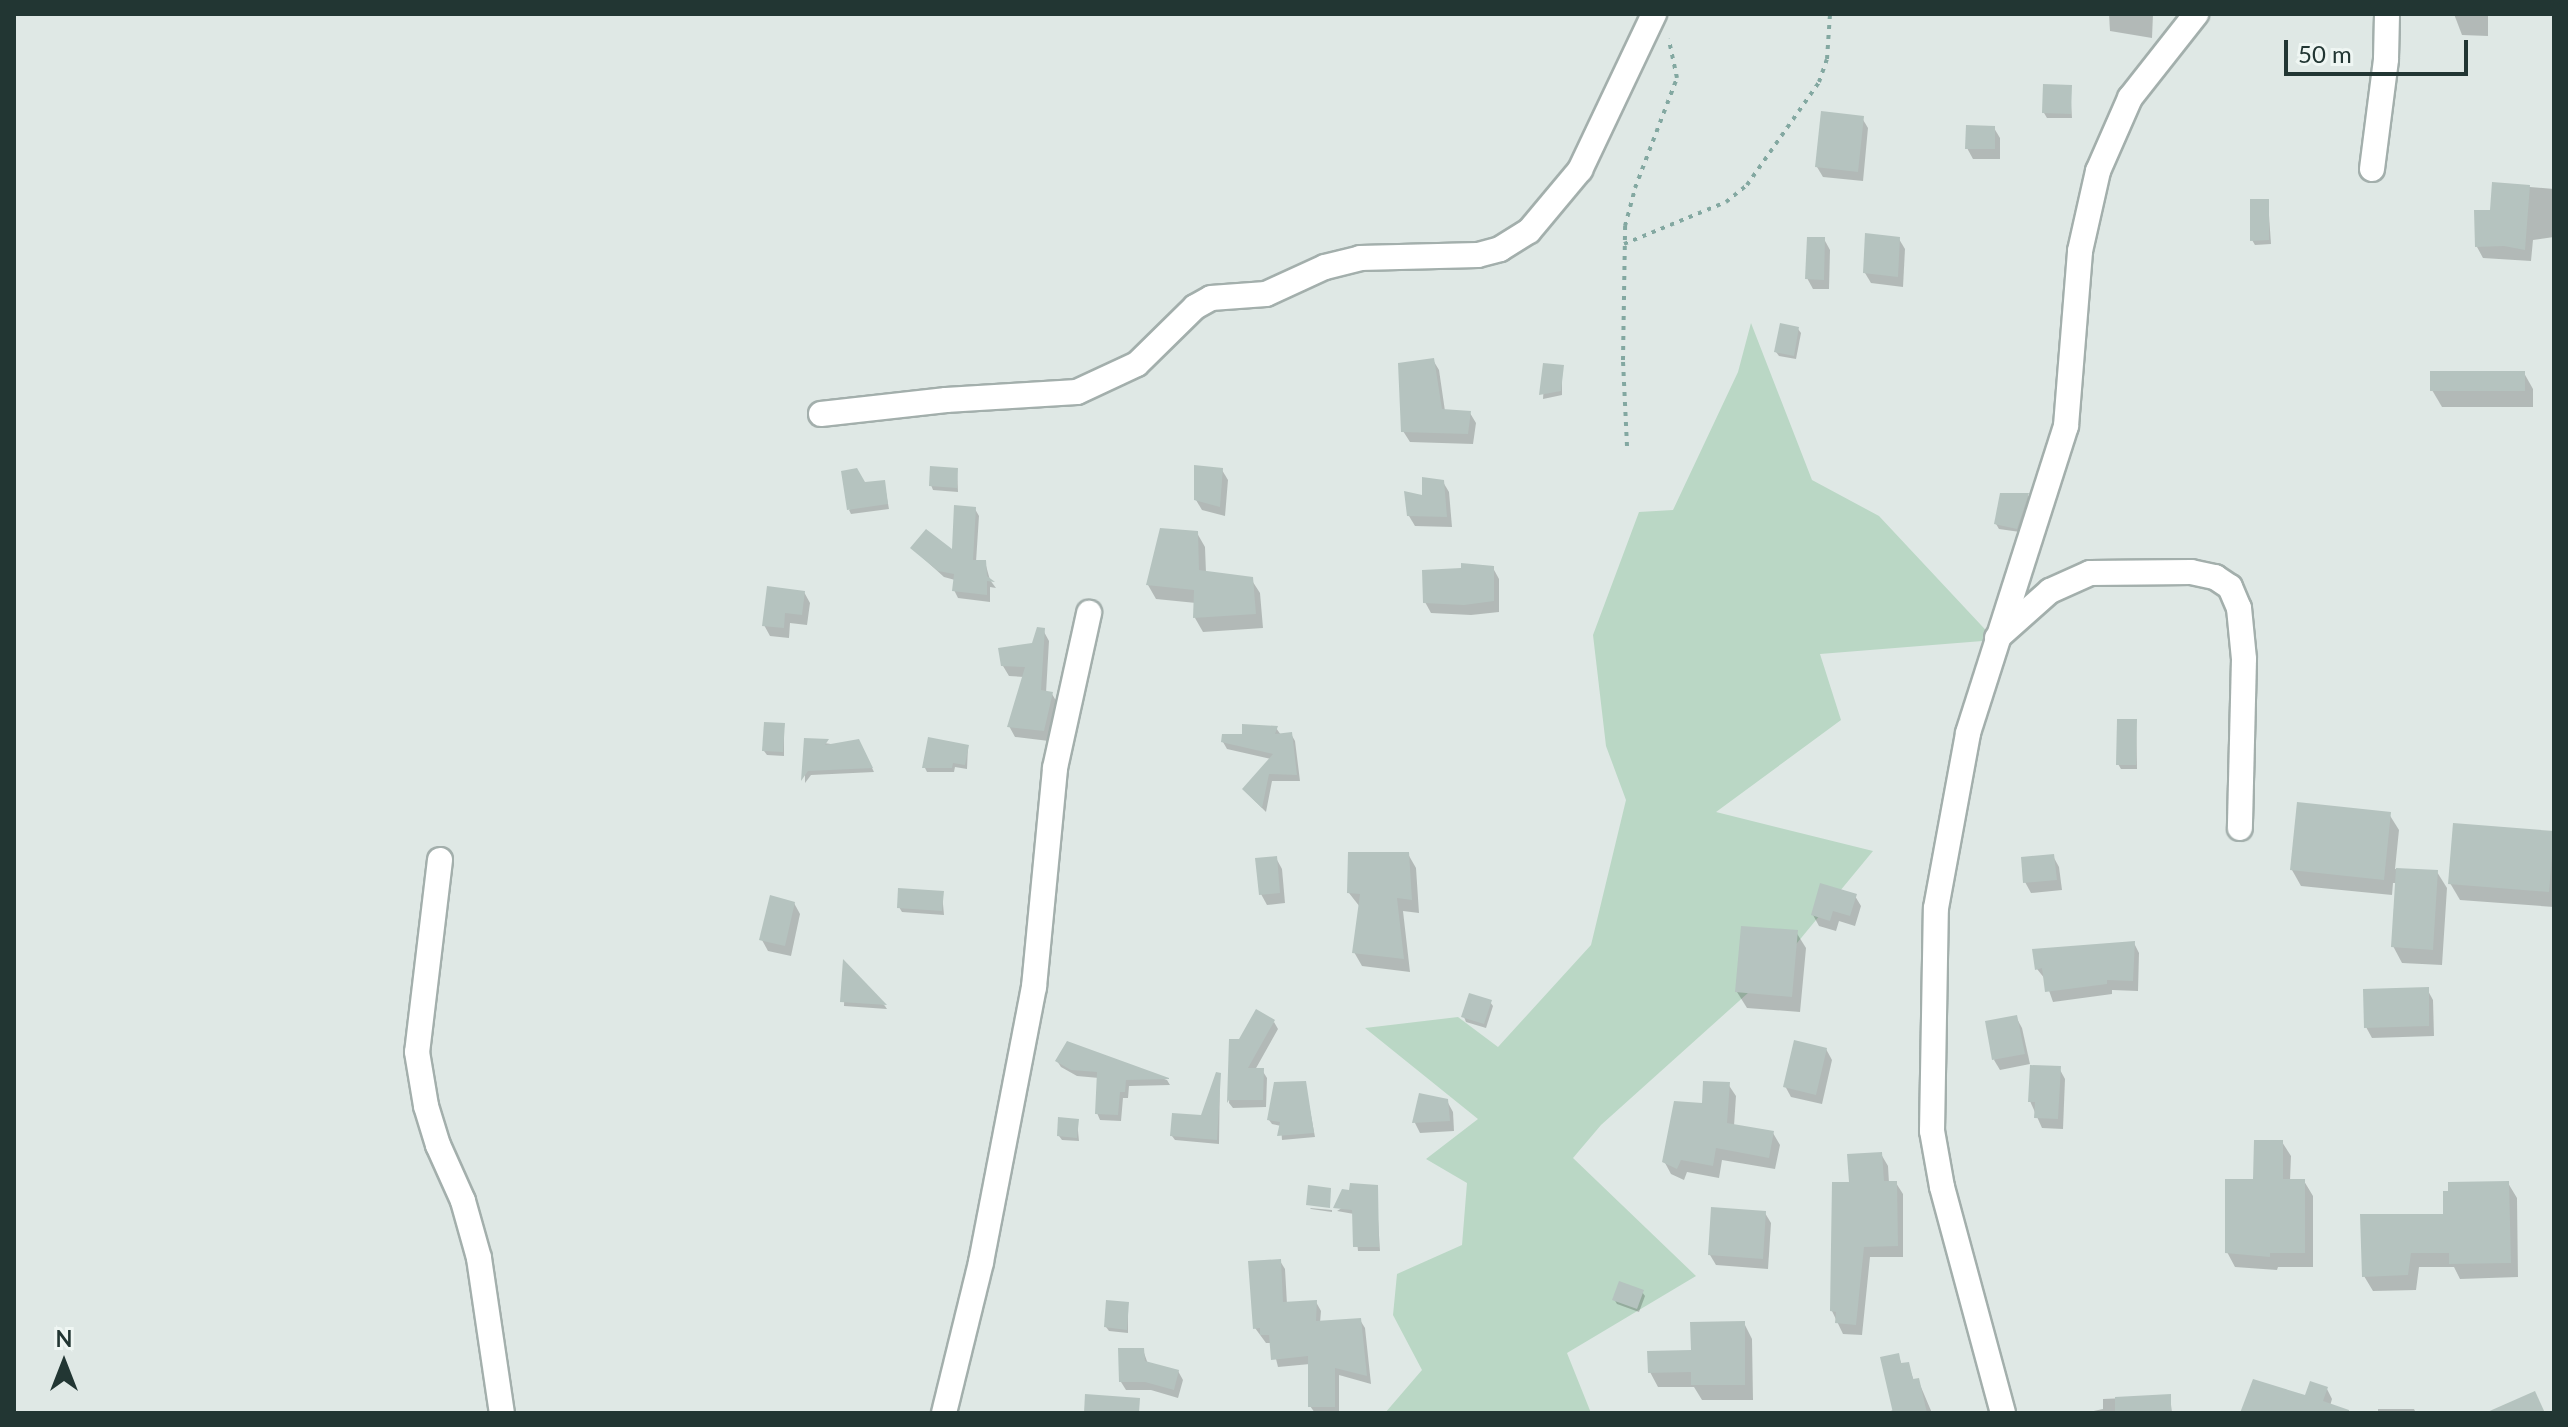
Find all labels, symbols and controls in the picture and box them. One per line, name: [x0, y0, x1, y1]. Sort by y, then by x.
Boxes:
scale bar: [2288, 24, 2472, 74]
text: 50 m: [2298, 39, 2352, 68]
north arrow: [24, 1323, 104, 1403]
text: N: [56, 1325, 72, 1352]

